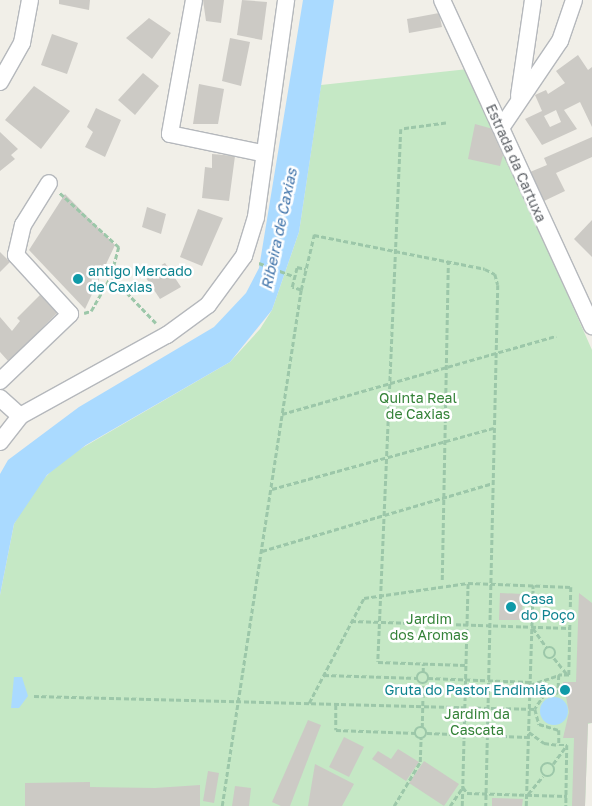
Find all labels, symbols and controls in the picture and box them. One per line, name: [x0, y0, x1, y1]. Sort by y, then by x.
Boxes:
street label: Estrada da Cartuxa: [482, 101, 550, 225]
water label: Ribeira de Caxias: [257, 167, 301, 291]
place label: antigo Mercado de Caxias: [88, 263, 192, 296]
marker: antigo Mercado de Caxias: [72, 273, 84, 285]
park label: Quinta Real de Caxias: [379, 390, 457, 422]
place label: Casa do Poço: [521, 591, 575, 624]
marker: Casa do Poço: [505, 601, 517, 613]
park label: Jardim dos Aromas: [390, 611, 468, 644]
place label: Gruta do Pastor Endimião: [384, 682, 555, 698]
marker: Gruta do Pastor Endimião: [559, 684, 571, 696]
park label: Jardim da Cascata: [444, 706, 510, 739]

